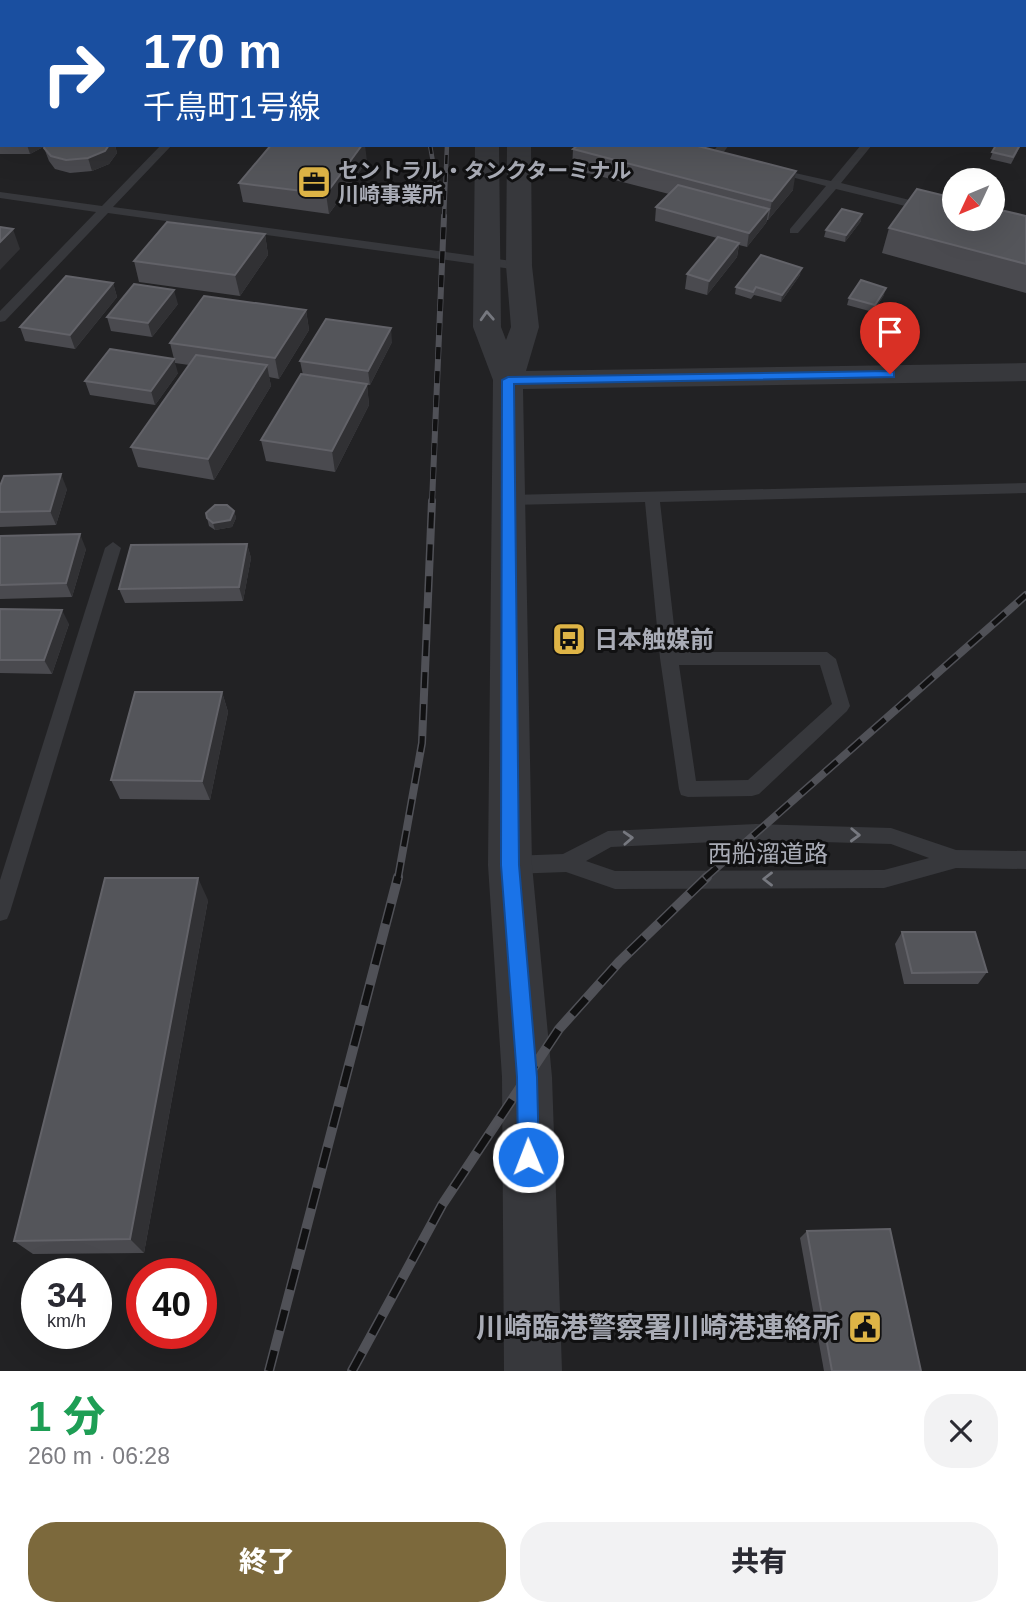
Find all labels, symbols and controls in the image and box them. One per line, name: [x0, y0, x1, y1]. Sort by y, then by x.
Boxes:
text: 170 m: [143, 24, 282, 78]
icon: right: [28, 28, 119, 119]
text: 千鳥町1号線: [143, 89, 321, 125]
place label: セントラル・タンクターミナル 川崎事業所: [338, 159, 631, 206]
office icon: セントラル・タンクターミナル 川崎事業所: [295, 163, 333, 201]
north arrow: [942, 168, 1004, 231]
map controls: [942, 168, 1005, 231]
pin: [860, 302, 920, 374]
one-way arrow: [480, 310, 495, 321]
icon: arrive: [871, 313, 909, 351]
bus stop icon: 日本触媒前: [550, 620, 588, 658]
place label: 日本触媒前: [594, 626, 714, 653]
one-way arrow: [850, 828, 861, 843]
one-way arrow: [622, 830, 633, 845]
street label: 西船溜道路: [708, 840, 828, 867]
one-way arrow: [763, 871, 773, 887]
position arrow: [491, 1120, 565, 1194]
speed limit sign: 40: [126, 1258, 217, 1349]
text: 34: [47, 1275, 86, 1314]
public building icon: 川崎臨港警察署川崎港連絡所: [846, 1308, 884, 1346]
text: km/h: [47, 1311, 86, 1331]
place label: 川崎臨港警察署川崎港連絡所: [476, 1312, 840, 1343]
text: 1 分: [28, 1393, 105, 1440]
button: close: [924, 1394, 998, 1468]
text: 260 m · 06:28: [28, 1443, 170, 1469]
button: 終了: [28, 1522, 506, 1602]
button: 共有: [520, 1522, 998, 1602]

